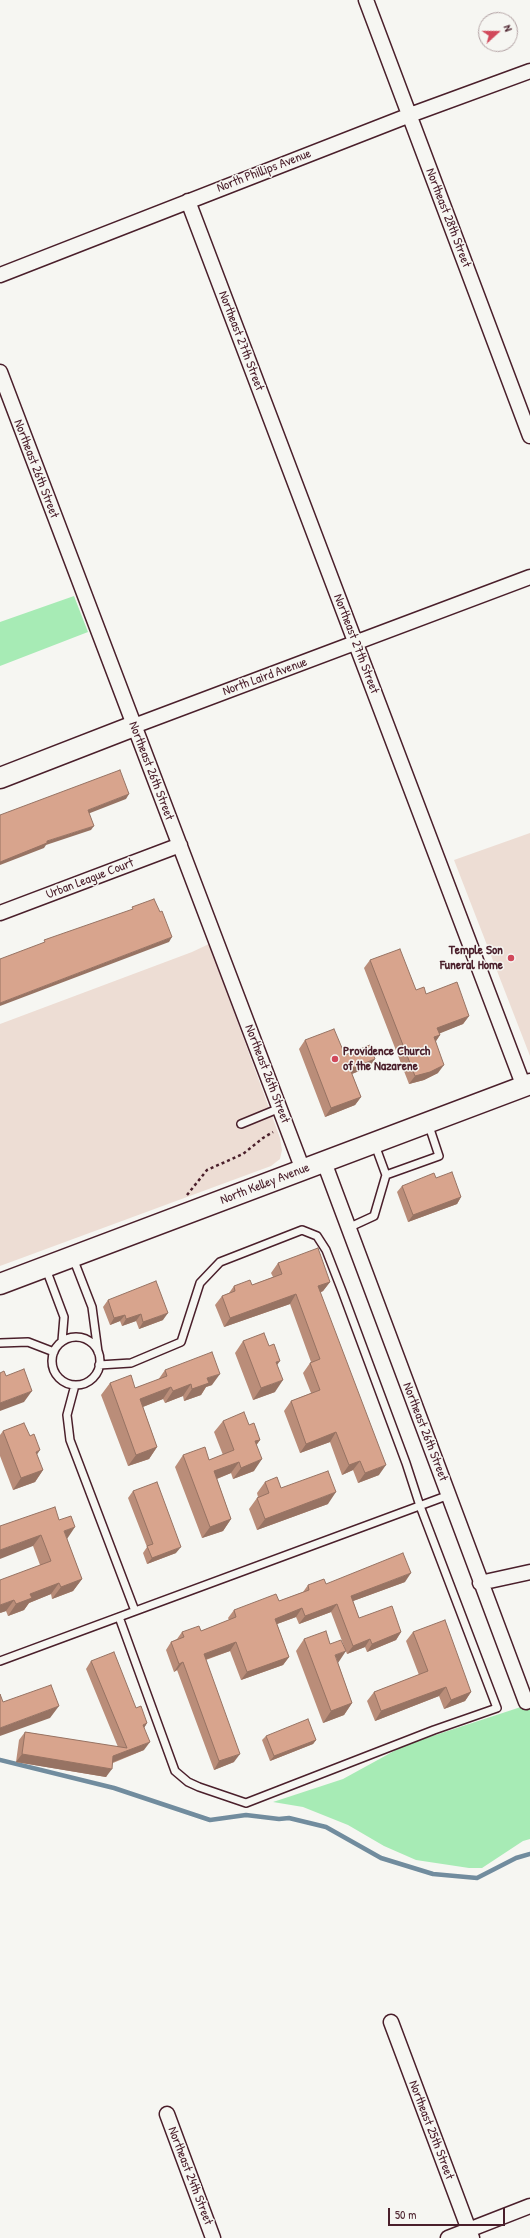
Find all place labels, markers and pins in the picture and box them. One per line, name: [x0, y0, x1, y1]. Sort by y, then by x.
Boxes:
place label: Temple Son Funeral Home: [440, 943, 503, 974]
marker: Temple Son Funeral Home: [506, 953, 516, 963]
place label: Providence Church of the Nazarene: [343, 1044, 430, 1075]
marker: Providence Church of the Nazarene: [330, 1054, 340, 1064]

